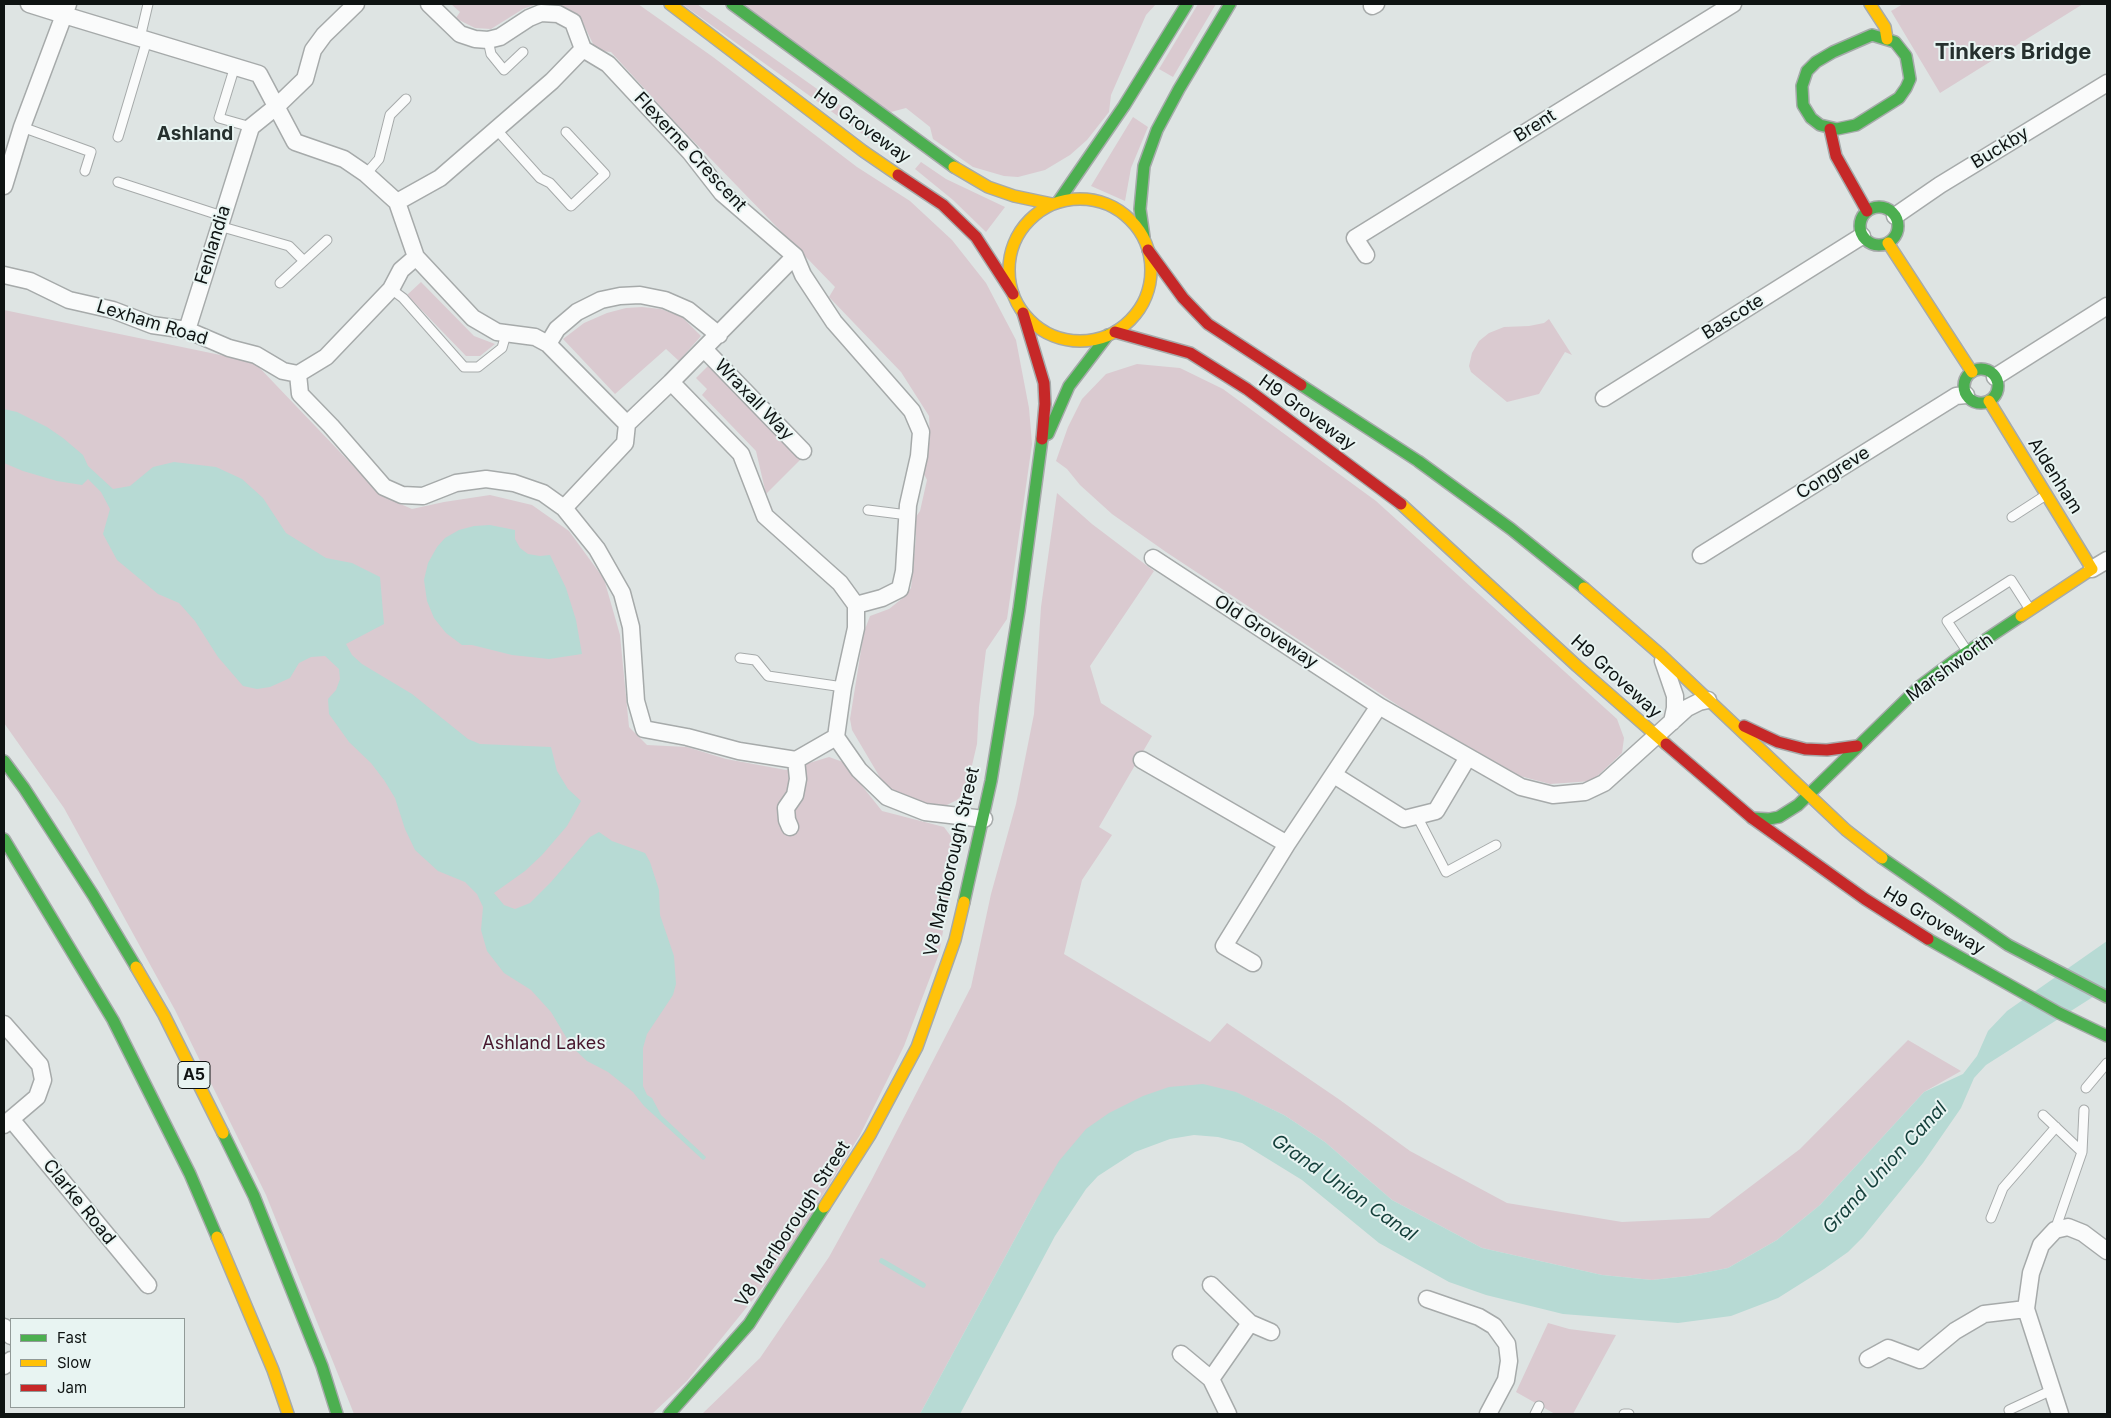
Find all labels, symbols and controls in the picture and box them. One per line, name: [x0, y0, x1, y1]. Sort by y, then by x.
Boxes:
district label: Tinkers Bridge: [1935, 39, 2091, 65]
street label: H9 Groveway: [809, 84, 915, 168]
street label: Flexerne Crescent: [629, 88, 751, 216]
street label: Brent: [1510, 105, 1560, 147]
street label: Buckby: [1967, 122, 2033, 174]
district label: Ashland: [157, 123, 233, 145]
street label: Fenlandia: [191, 203, 235, 287]
street label: Bascote: [1698, 290, 1768, 344]
street label: Lexham Road: [94, 296, 210, 350]
street label: Wraxall Way: [710, 355, 798, 445]
street label: H9 Groveway: [1254, 371, 1360, 455]
street label: Aldenham: [2023, 434, 2087, 518]
street label: Congreve: [1792, 442, 1874, 504]
street label: Old Groveway: [1210, 590, 1322, 674]
street label: Marshworth: [1902, 629, 1998, 707]
street label: H9 Groveway: [1566, 631, 1666, 723]
street label: V8 Marlborough Street: [920, 765, 984, 959]
street label: H9 Groveway: [1879, 882, 1989, 960]
park label: Ashland Lakes: [482, 1033, 606, 1055]
road number: A5: [178, 1062, 210, 1088]
water label: Grand Union Canal: [1818, 1097, 1952, 1239]
water label: Grand Union Canal: [1267, 1129, 1421, 1247]
street label: V8 Marlborough Street: [731, 1137, 855, 1311]
street label: Clarke Road: [38, 1155, 120, 1249]
legend: [10, 1318, 185, 1408]
text: Fast: [57, 1328, 87, 1347]
text: Slow: [57, 1353, 91, 1372]
text: Jam: [57, 1378, 87, 1397]

